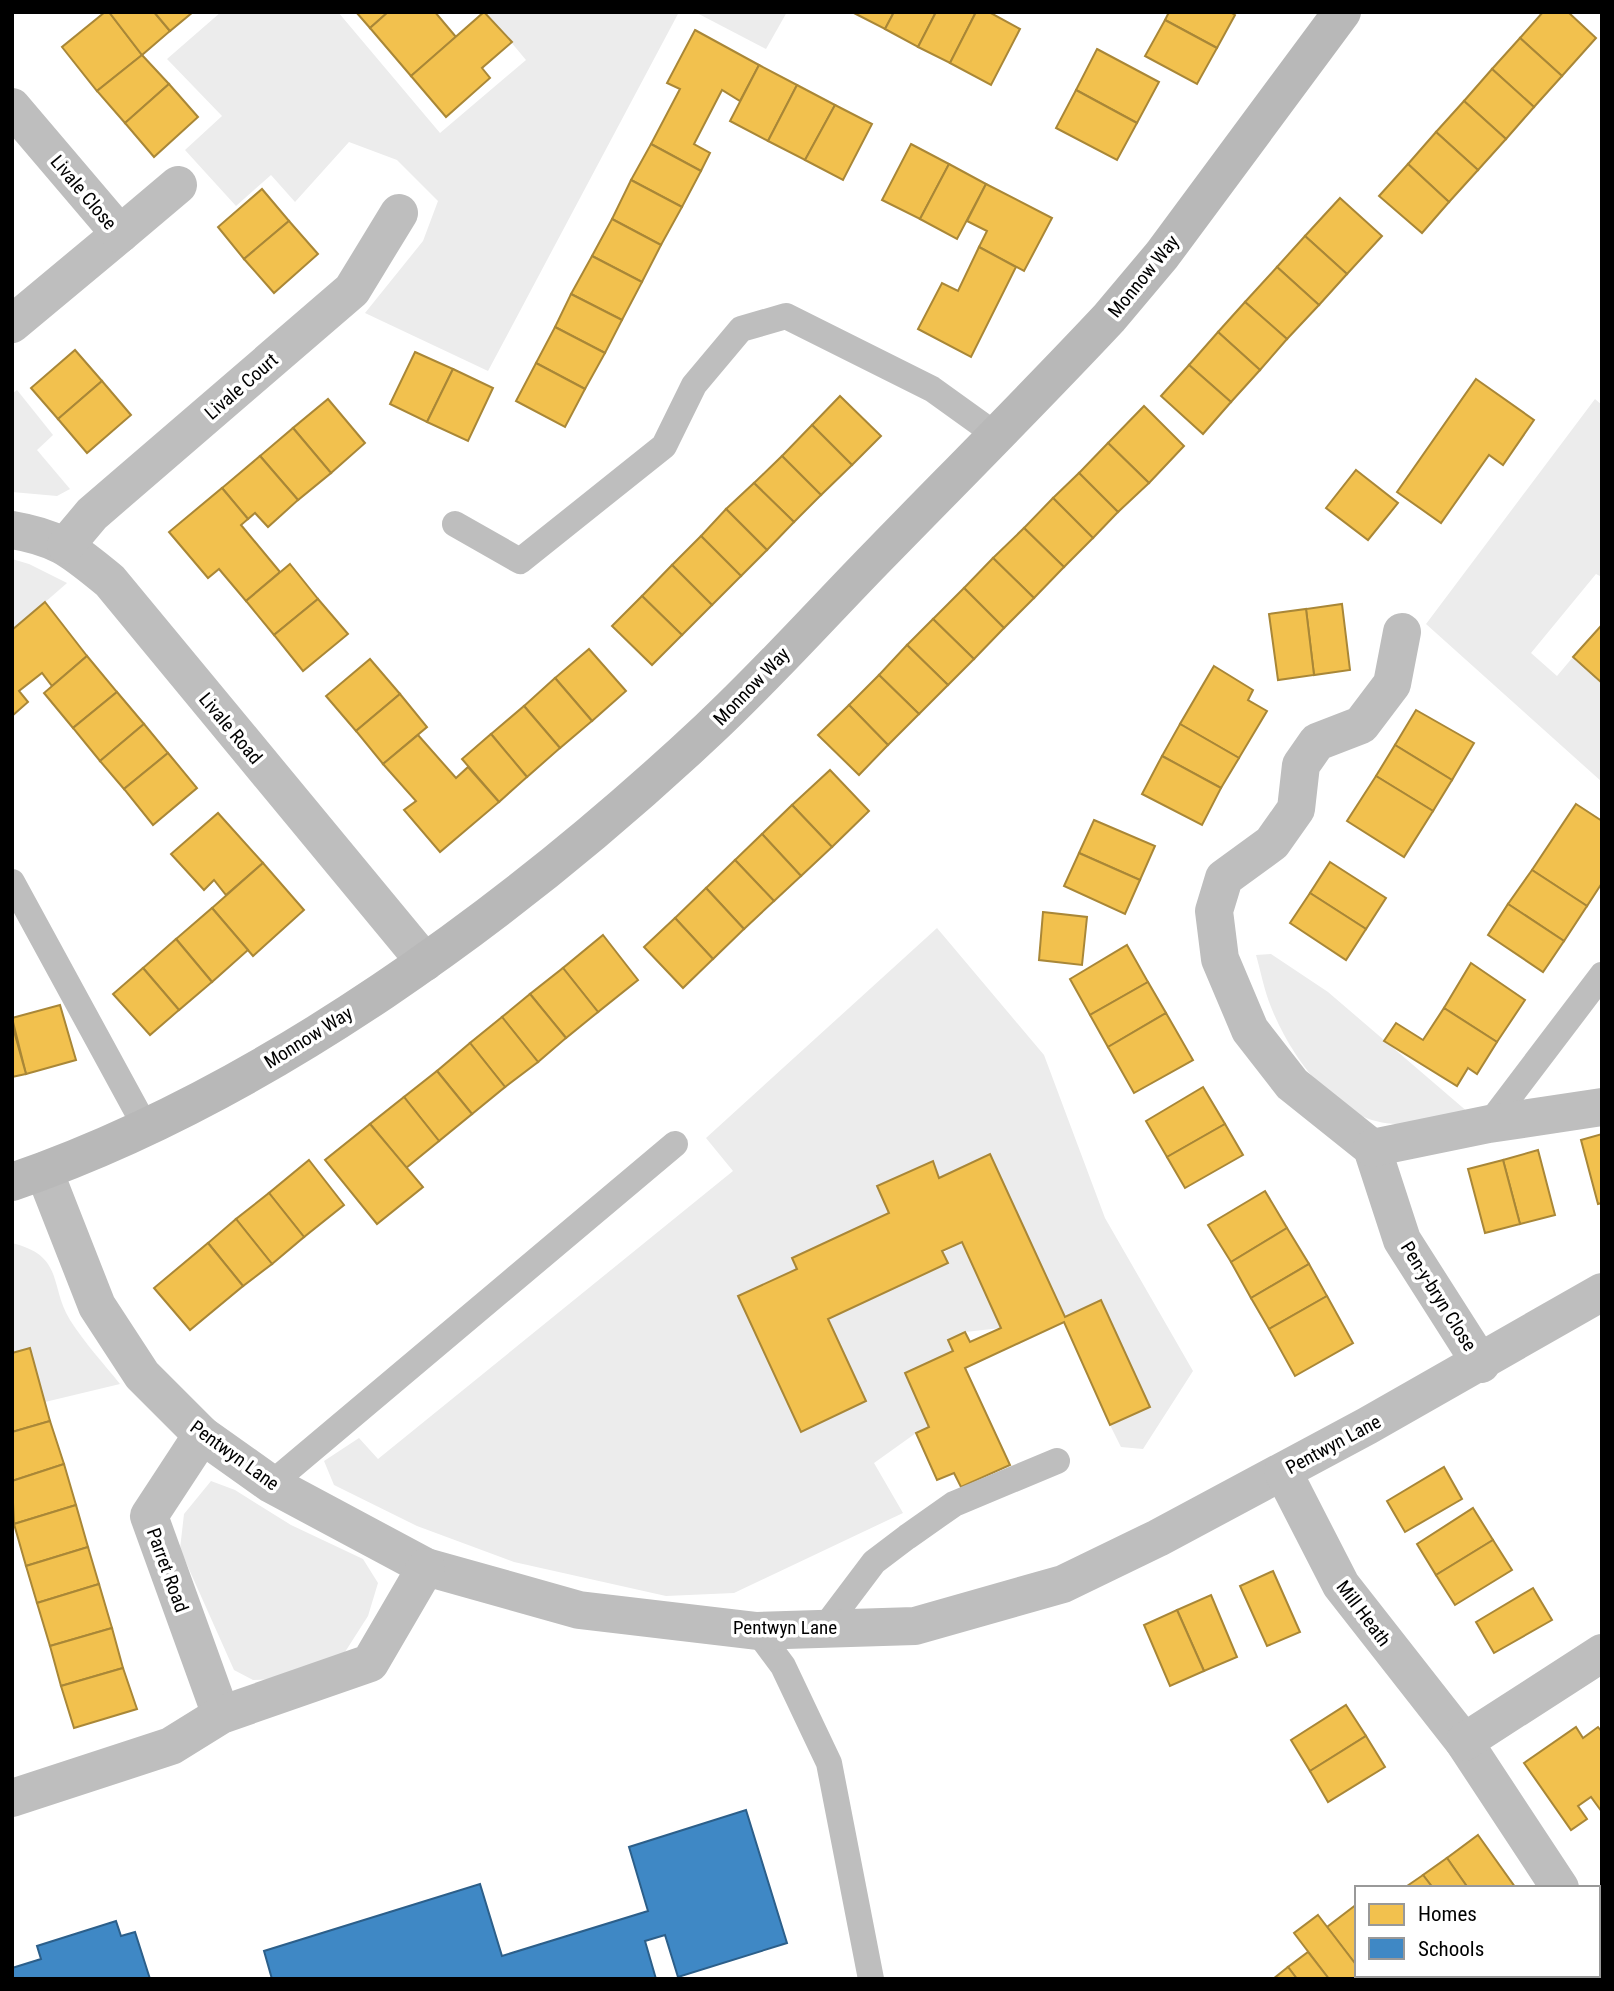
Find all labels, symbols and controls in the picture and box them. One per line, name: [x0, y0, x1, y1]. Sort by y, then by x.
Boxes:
street label: Livale Close: [46, 150, 122, 234]
street label: Monnow Way: [1103, 230, 1184, 322]
street label: Livale Court: [200, 348, 283, 424]
street label: Monnow Way: [708, 642, 794, 730]
street label: Livale Road: [194, 688, 267, 769]
street label: Monnow Way: [260, 1001, 357, 1074]
street label: Pen-y-bryn Close: [1396, 1237, 1481, 1355]
street label: Pentwyn Lane: [1282, 1410, 1385, 1479]
street label: Pentwyn Lane: [186, 1415, 284, 1495]
street label: Parret Road: [142, 1525, 193, 1615]
street label: Mill Heath: [1331, 1576, 1396, 1651]
street label: Pentwyn Lane: [733, 1616, 837, 1639]
legend: [1355, 1886, 1600, 1977]
text: Homes: [1418, 1902, 1477, 1926]
text: Schools: [1418, 1937, 1484, 1961]

